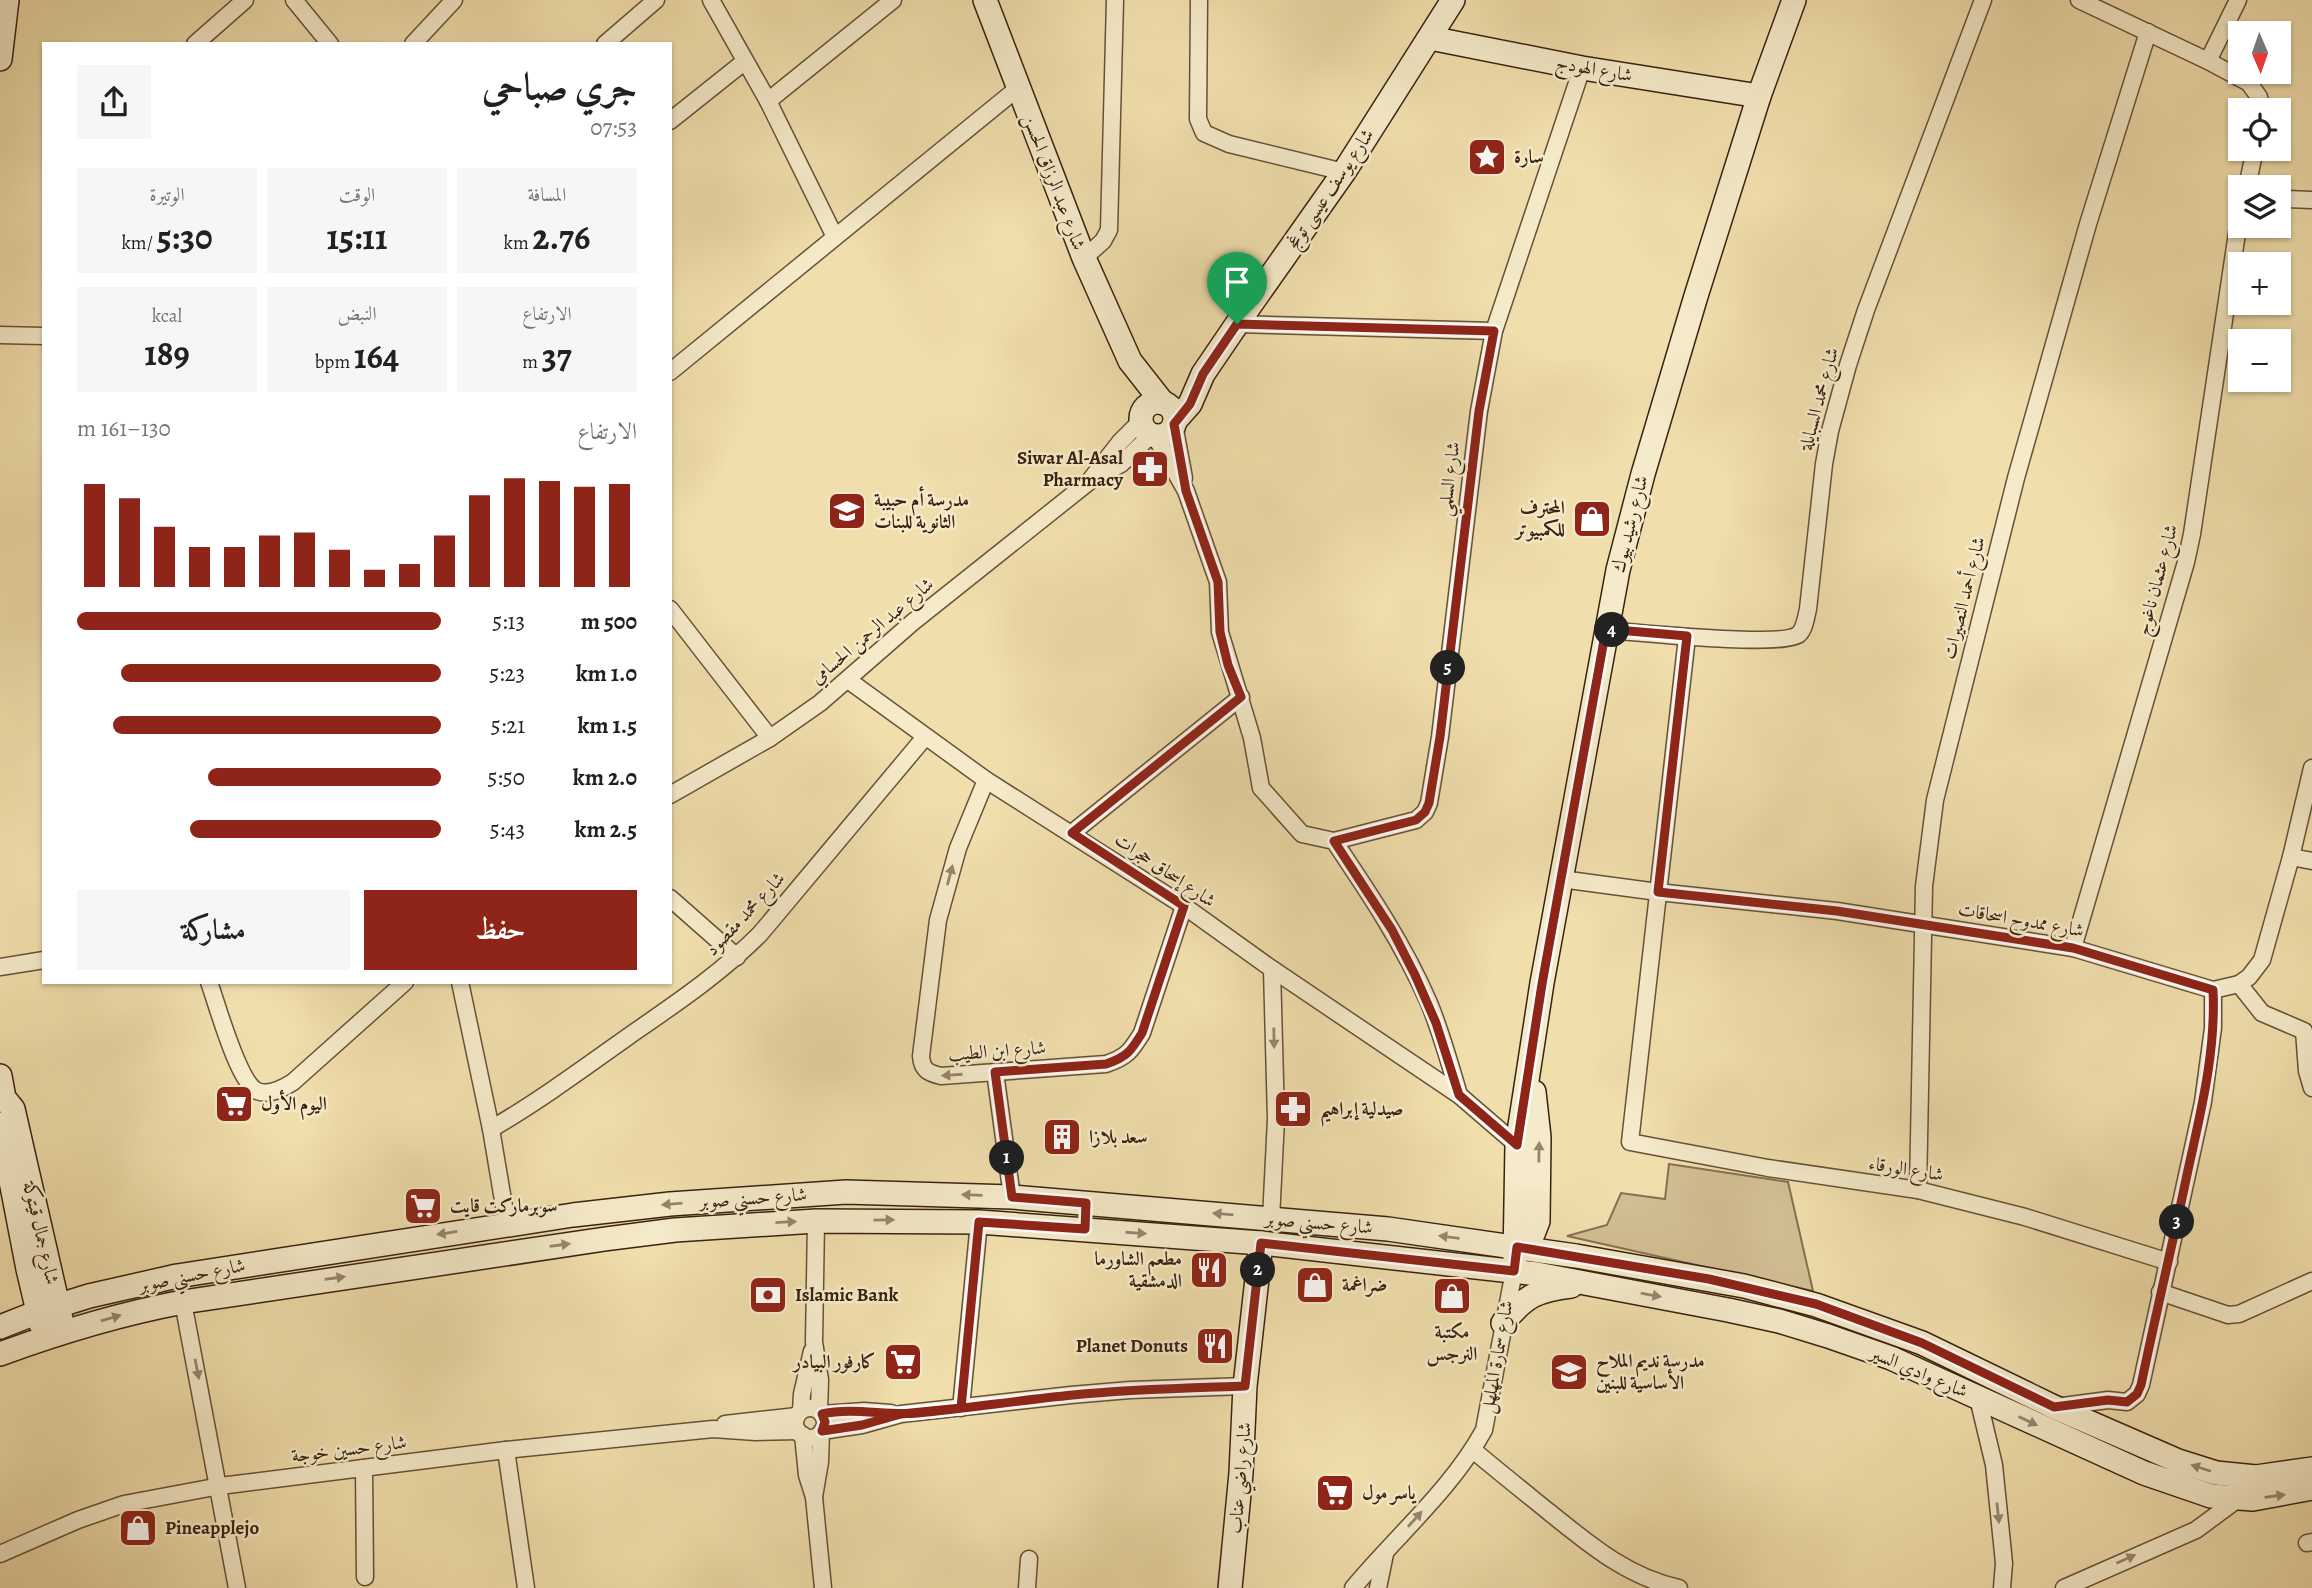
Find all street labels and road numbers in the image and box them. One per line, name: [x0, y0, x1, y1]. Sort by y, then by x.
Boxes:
street label: شارع الهودج: [1553, 49, 1634, 92]
street label: شارع عبد الرزاق الحسن: [1014, 110, 1092, 255]
street label: شارع يوسف عيسى توغج: [1280, 123, 1383, 256]
street label: شارع محمد السبايلة: [1793, 345, 1847, 455]
street label: شارع السلمي: [1432, 440, 1471, 518]
street label: شارع رشيد بيوك: [1605, 473, 1657, 576]
street label: شارع عثمان ناغوج: [2130, 521, 2188, 640]
street label: شارع أحمد النصيرات: [1936, 534, 1994, 663]
street label: شارع عبد الرحمن الحسامي: [805, 572, 941, 692]
street label: شارع إسحاق حجرات: [1108, 827, 1221, 915]
street label: شارع محمد مقصود: [699, 866, 792, 963]
street label: شارع ممدوح اسحاقات: [1955, 896, 2086, 948]
street label: شارع ابن الطيب: [947, 1035, 1047, 1069]
street label: شارع الورقاء: [1866, 1150, 1945, 1190]
street label: شارع جمال قيتوكة: [14, 1178, 66, 1288]
street label: شارع حسني صوبر: [696, 1181, 808, 1220]
street label: شارع حسني صوبر: [1262, 1205, 1374, 1246]
street label: شارع حسني صوبر: [135, 1252, 248, 1303]
street label: شارع سمارة المهلهل: [1474, 1298, 1522, 1416]
street label: شارع وادي السير: [1863, 1339, 1972, 1406]
street label: شارع راضي عناب: [1222, 1421, 1262, 1535]
street label: شارع حسين خوجة: [290, 1429, 408, 1471]

